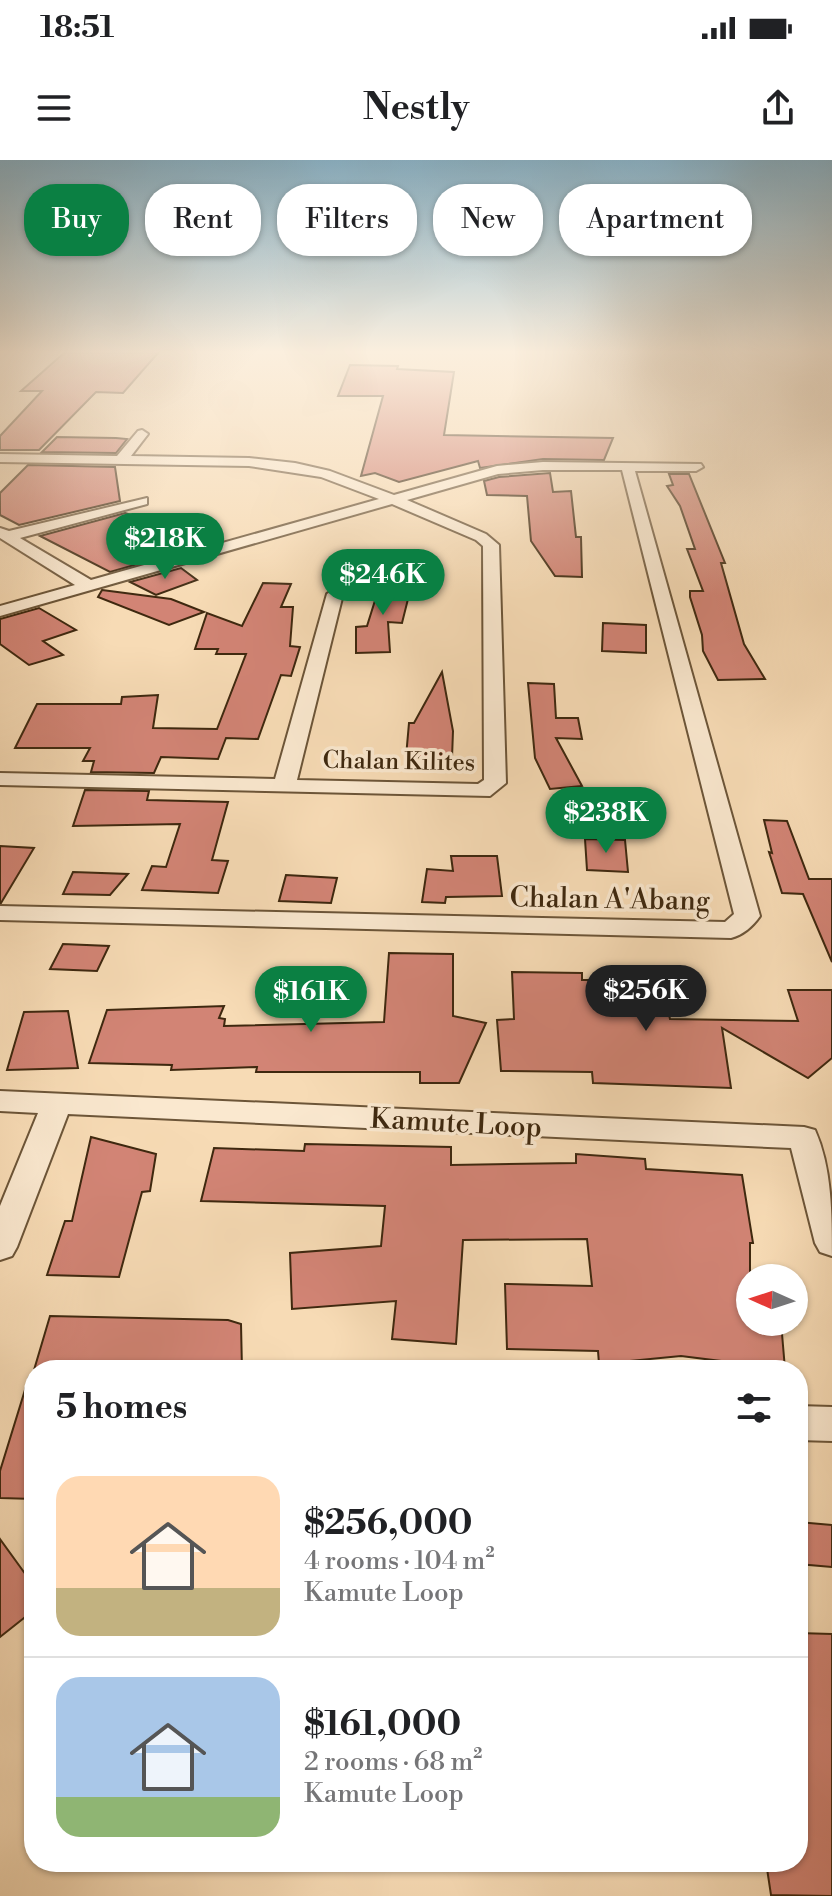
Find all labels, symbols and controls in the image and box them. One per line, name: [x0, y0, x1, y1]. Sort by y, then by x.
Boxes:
text: 18:51: [40, 9, 114, 47]
icon: menu: [32, 86, 76, 130]
text: Nestly: [363, 86, 469, 131]
icon: share: [756, 86, 800, 130]
chip: Buy: [24, 184, 129, 256]
chip: Rent: [145, 184, 261, 256]
chip: Filters: [277, 184, 417, 256]
chip: New: [433, 184, 543, 256]
chip: Apartment: [559, 184, 752, 256]
pin: $218K: [109, 513, 221, 581]
text: $218K: [124, 523, 206, 555]
pin: $246K: [327, 549, 439, 617]
text: $246K: [340, 559, 426, 591]
street label: Chalan Kilites: [322, 746, 475, 778]
pin: $238K: [550, 787, 662, 855]
text: $238K: [564, 797, 649, 829]
street label: Chalan A'Abang: [509, 880, 711, 919]
pin: $256K: [590, 965, 702, 1033]
pin: $161K: [255, 966, 367, 1034]
text: $256K: [603, 975, 689, 1007]
text: $161K: [273, 976, 349, 1008]
street label: Kamute Loop: [369, 1102, 543, 1145]
north arrow: [736, 1264, 808, 1336]
map controls: [736, 1264, 808, 1336]
icon: filters: [732, 1386, 776, 1430]
text: 5 homes: [56, 1387, 187, 1429]
text: $256,000: [304, 1503, 473, 1545]
icon: home: [120, 1508, 216, 1604]
text: 4 rooms · 104 m²: [304, 1545, 494, 1577]
text: Kamute Loop: [304, 1577, 464, 1609]
text: $161,000: [304, 1704, 461, 1746]
icon: home: [120, 1709, 216, 1805]
text: 2 rooms · 68 m²: [304, 1746, 482, 1778]
text: Kamute Loop: [304, 1778, 464, 1810]

